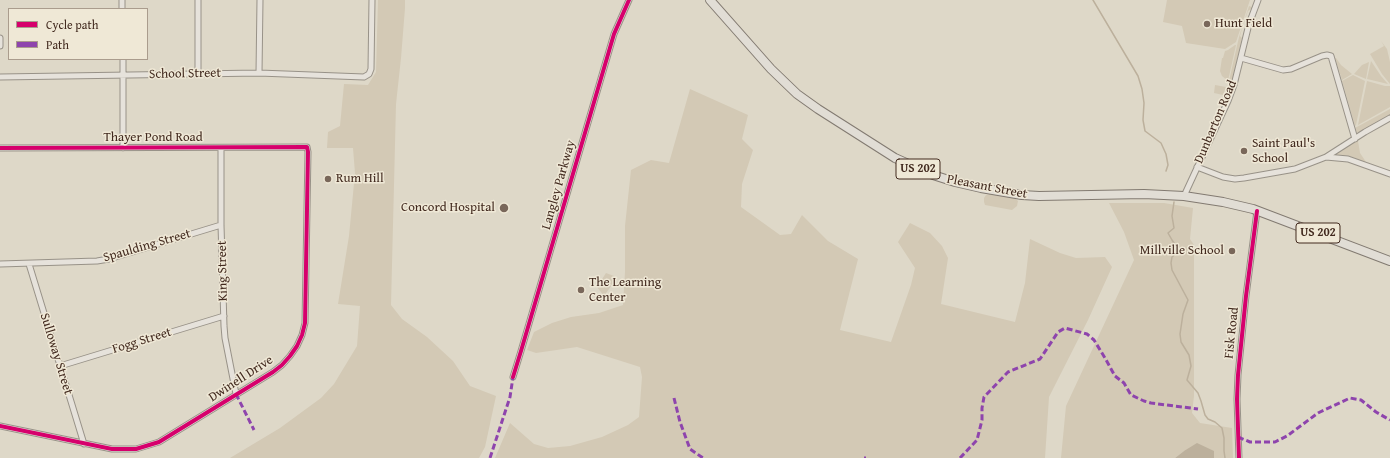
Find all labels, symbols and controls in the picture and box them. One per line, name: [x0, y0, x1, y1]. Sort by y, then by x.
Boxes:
legend: [8, 8, 148, 60]
text: Cycle path: [46, 16, 98, 33]
place label: Hunt Field: [1215, 16, 1272, 32]
marker: Hunt Field: [1202, 19, 1212, 29]
text: Path: [46, 36, 69, 53]
street label: School Street: [149, 66, 221, 82]
street label: Dunbarton Road: [1191, 78, 1241, 166]
street label: Thayer Pond Road: [103, 130, 203, 146]
place label: Saint Paul's School: [1252, 136, 1315, 167]
street label: Langley Parkway: [539, 139, 579, 231]
marker: Saint Paul's School: [1239, 146, 1249, 156]
road number: US 202: [896, 159, 940, 179]
place label: Rum Hill: [336, 171, 384, 187]
street label: Pleasant Street: [945, 172, 1029, 202]
marker: Rum Hill: [323, 174, 333, 184]
place label: Concord Hospital: [401, 200, 495, 216]
marker: Concord Hospital: [498, 202, 510, 214]
road number: US 202: [1296, 223, 1340, 243]
street label: Spaulding Street: [101, 226, 193, 266]
street label: King Street: [215, 240, 231, 302]
place label: Millville School: [1140, 243, 1224, 259]
marker: Millville School: [1227, 246, 1237, 256]
place label: The Learning Center: [589, 275, 661, 306]
marker: The Learning Center: [576, 285, 586, 295]
street label: Fisk Road: [1222, 306, 1242, 360]
street label: Sulloway Street: [36, 311, 76, 397]
street label: Fogg Street: [110, 325, 174, 357]
street label: Dwinell Drive: [206, 352, 276, 406]

